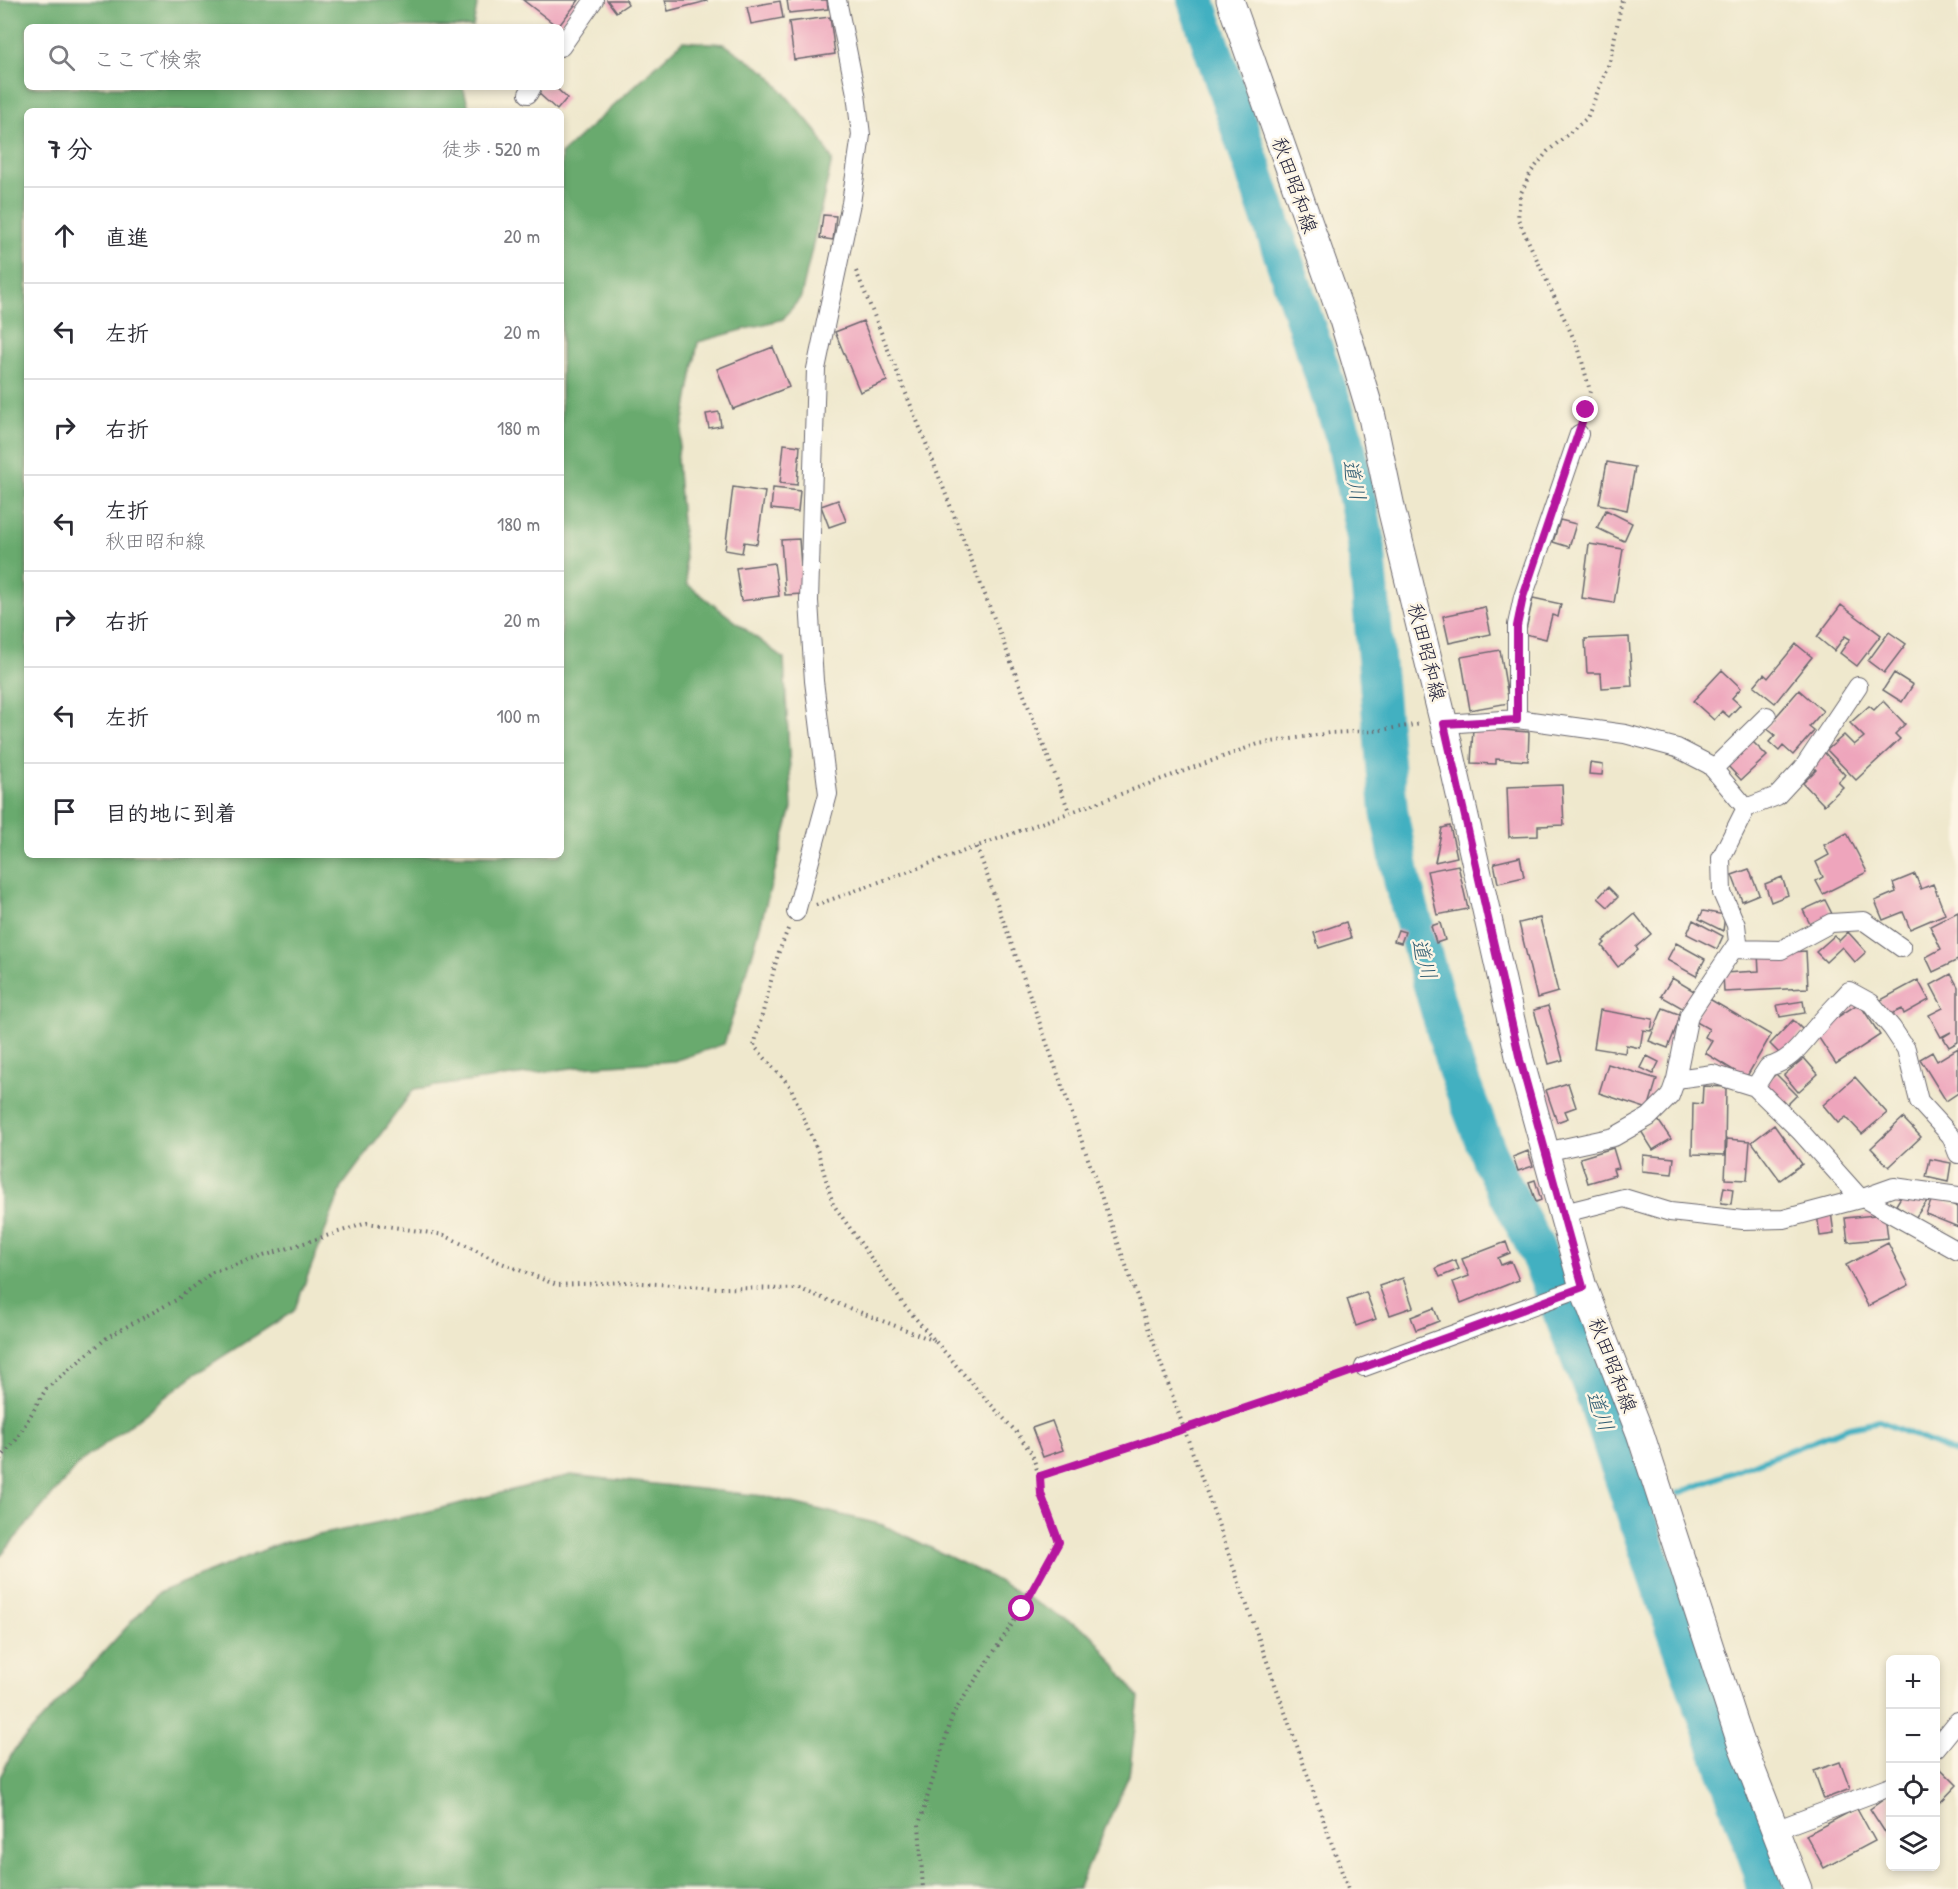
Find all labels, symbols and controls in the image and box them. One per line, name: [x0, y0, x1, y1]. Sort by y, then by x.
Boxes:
search box: [24, 24, 564, 90]
icon: search: [45, 41, 78, 74]
text: ここで検索: [93, 44, 203, 74]
text: 7 分: [48, 131, 93, 166]
street label: 秋田昭和線: [1266, 133, 1325, 237]
text: 徒歩 · 520 m: [442, 135, 540, 162]
icon: ahead: [48, 219, 81, 252]
text: 直進: [105, 222, 149, 252]
text: 20 m: [503, 222, 540, 249]
icon: left: [48, 315, 81, 348]
text: 左折: [105, 318, 149, 348]
text: 20 m: [503, 318, 540, 345]
route end: [1572, 396, 1598, 422]
icon: right: [48, 411, 81, 444]
text: 右折: [105, 414, 149, 444]
text: 180 m: [497, 414, 540, 441]
water label: 道川: [1336, 456, 1373, 503]
text: 左折: [105, 495, 149, 525]
icon: left: [48, 507, 81, 540]
text: 180 m: [497, 510, 540, 537]
text: 秋田昭和線: [105, 527, 205, 554]
street label: 秋田昭和線: [1402, 600, 1453, 704]
icon: right: [48, 603, 81, 636]
text: 右折: [105, 606, 149, 636]
text: 20 m: [503, 606, 540, 633]
icon: left: [48, 699, 81, 732]
text: 左折: [105, 702, 149, 732]
text: 100 m: [497, 702, 540, 729]
icon: arrive: [48, 795, 81, 828]
text: 目的地に到着: [105, 798, 237, 828]
water label: 道川: [1405, 935, 1444, 983]
street label: 秋田昭和線: [1583, 1313, 1644, 1416]
water label: 道川: [1580, 1386, 1621, 1436]
route start: [1008, 1595, 1034, 1621]
map controls: [1886, 1655, 1940, 1871]
button: +: [1886, 1655, 1940, 1709]
button: −: [1886, 1709, 1940, 1763]
button: locate: [1886, 1763, 1940, 1817]
button: layers: [1886, 1817, 1940, 1871]

